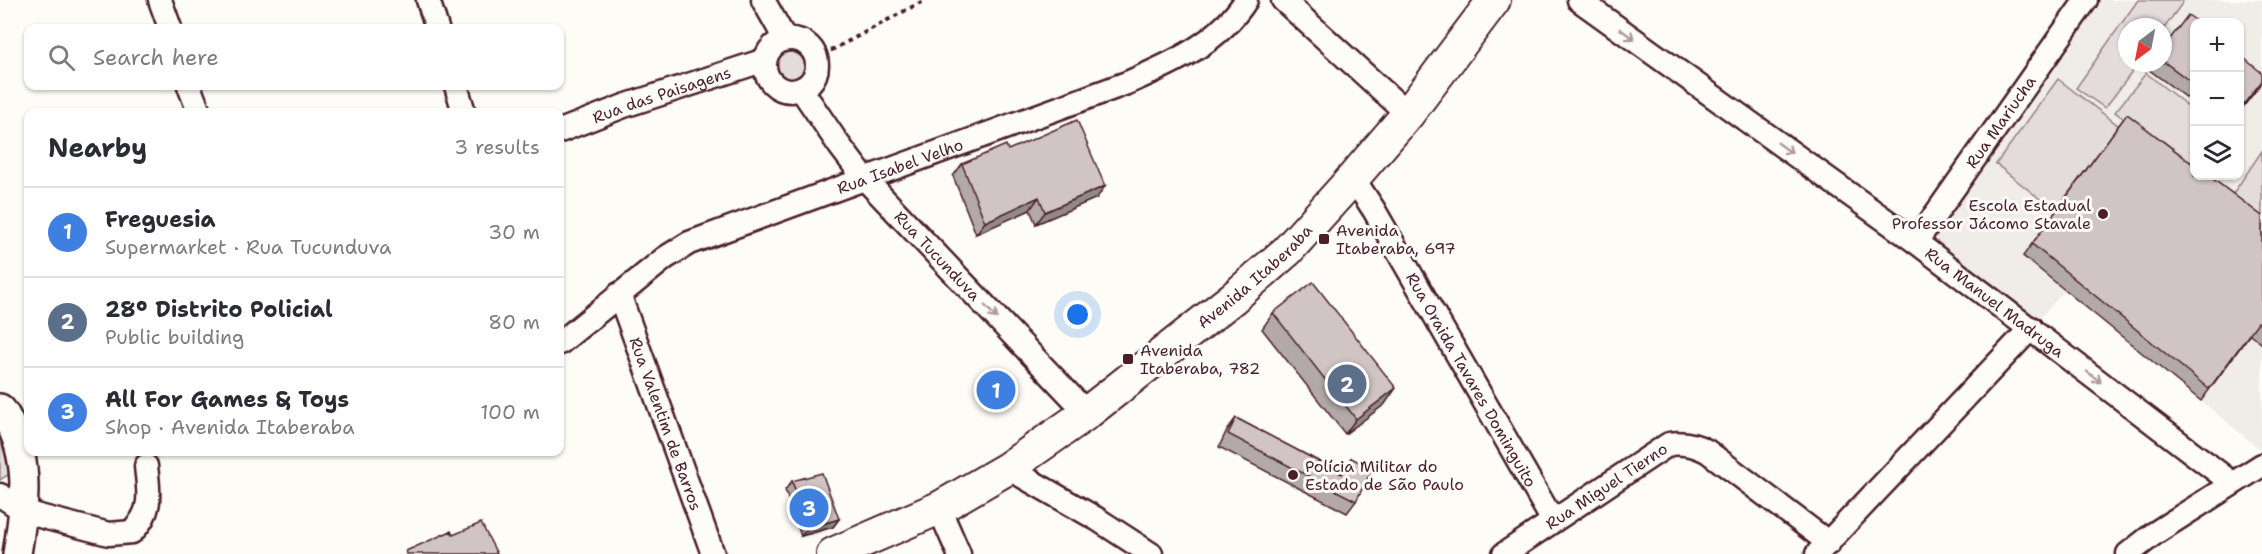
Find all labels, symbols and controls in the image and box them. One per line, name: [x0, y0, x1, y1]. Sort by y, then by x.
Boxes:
north arrow: [2118, 18, 2172, 72]
map controls: [2190, 18, 2244, 180]
button: +: [2190, 18, 2244, 72]
search box: [24, 24, 564, 90]
one-way arrow: [1618, 28, 1634, 40]
icon: search: [45, 41, 78, 74]
text: Search here: [93, 43, 219, 72]
street label: Rua das Paisagens: [589, 61, 734, 128]
street label: Rua Mariucha: [1961, 71, 2040, 172]
button: −: [2190, 72, 2244, 126]
button: layers: [2190, 126, 2244, 180]
text: Nearby: [48, 130, 147, 165]
street label: Rua Isabel Velho: [834, 133, 966, 199]
text: 3 results: [454, 134, 540, 160]
one-way arrow: [1776, 142, 1793, 154]
place label: Escola Estadual Professor Jácomo Stavale: [1892, 195, 2091, 234]
text: Freguesia: [105, 205, 216, 234]
street label: Rua Tucunduva: [890, 206, 985, 305]
marker: Escola Estadual Professor Jácomo Stavale: [2096, 207, 2110, 221]
text: 1: [63, 219, 72, 245]
text: 30 m: [488, 219, 540, 245]
street label: Avenida Itaberaba: [1193, 220, 1317, 333]
place label: Avenida Itaberaba, 697: [1336, 220, 1456, 259]
marker: Avenida Itaberaba, 697: [1317, 232, 1331, 246]
text: Supermarket · Rua Tucunduva: [105, 234, 391, 260]
street label: Rua Manuel Madruga: [1921, 242, 2069, 362]
street label: Rua Oraida Tavares Dominguito: [1402, 269, 1542, 491]
text: 28º Distrito Policial: [105, 295, 333, 324]
your location: [1063, 300, 1092, 329]
one-way arrow: [983, 305, 998, 320]
text: 2: [61, 309, 75, 335]
text: 80 m: [488, 309, 540, 335]
text: Public building: [105, 324, 244, 350]
street label: Rua Valentim de Barros: [625, 334, 707, 513]
place label: Avenida Itaberaba, 782: [1140, 340, 1260, 379]
marker: Avenida Itaberaba, 782: [1121, 352, 1135, 366]
pin: 2: [1328, 362, 1366, 406]
pin: 1: [976, 368, 1016, 412]
one-way arrow: [2085, 370, 2101, 383]
text: All For Games & Toys: [105, 385, 349, 414]
text: 3: [61, 399, 75, 425]
text: 100 m: [480, 399, 540, 425]
text: Shop · Avenida Itaberaba: [105, 414, 355, 440]
street label: Rua Miguel Tierno: [1541, 438, 1671, 534]
place label: Polícia Militar do Estado de São Paulo: [1305, 456, 1464, 495]
marker: Polícia Militar do Estado de São Paulo: [1286, 468, 1300, 482]
pin: 3: [790, 486, 828, 530]

